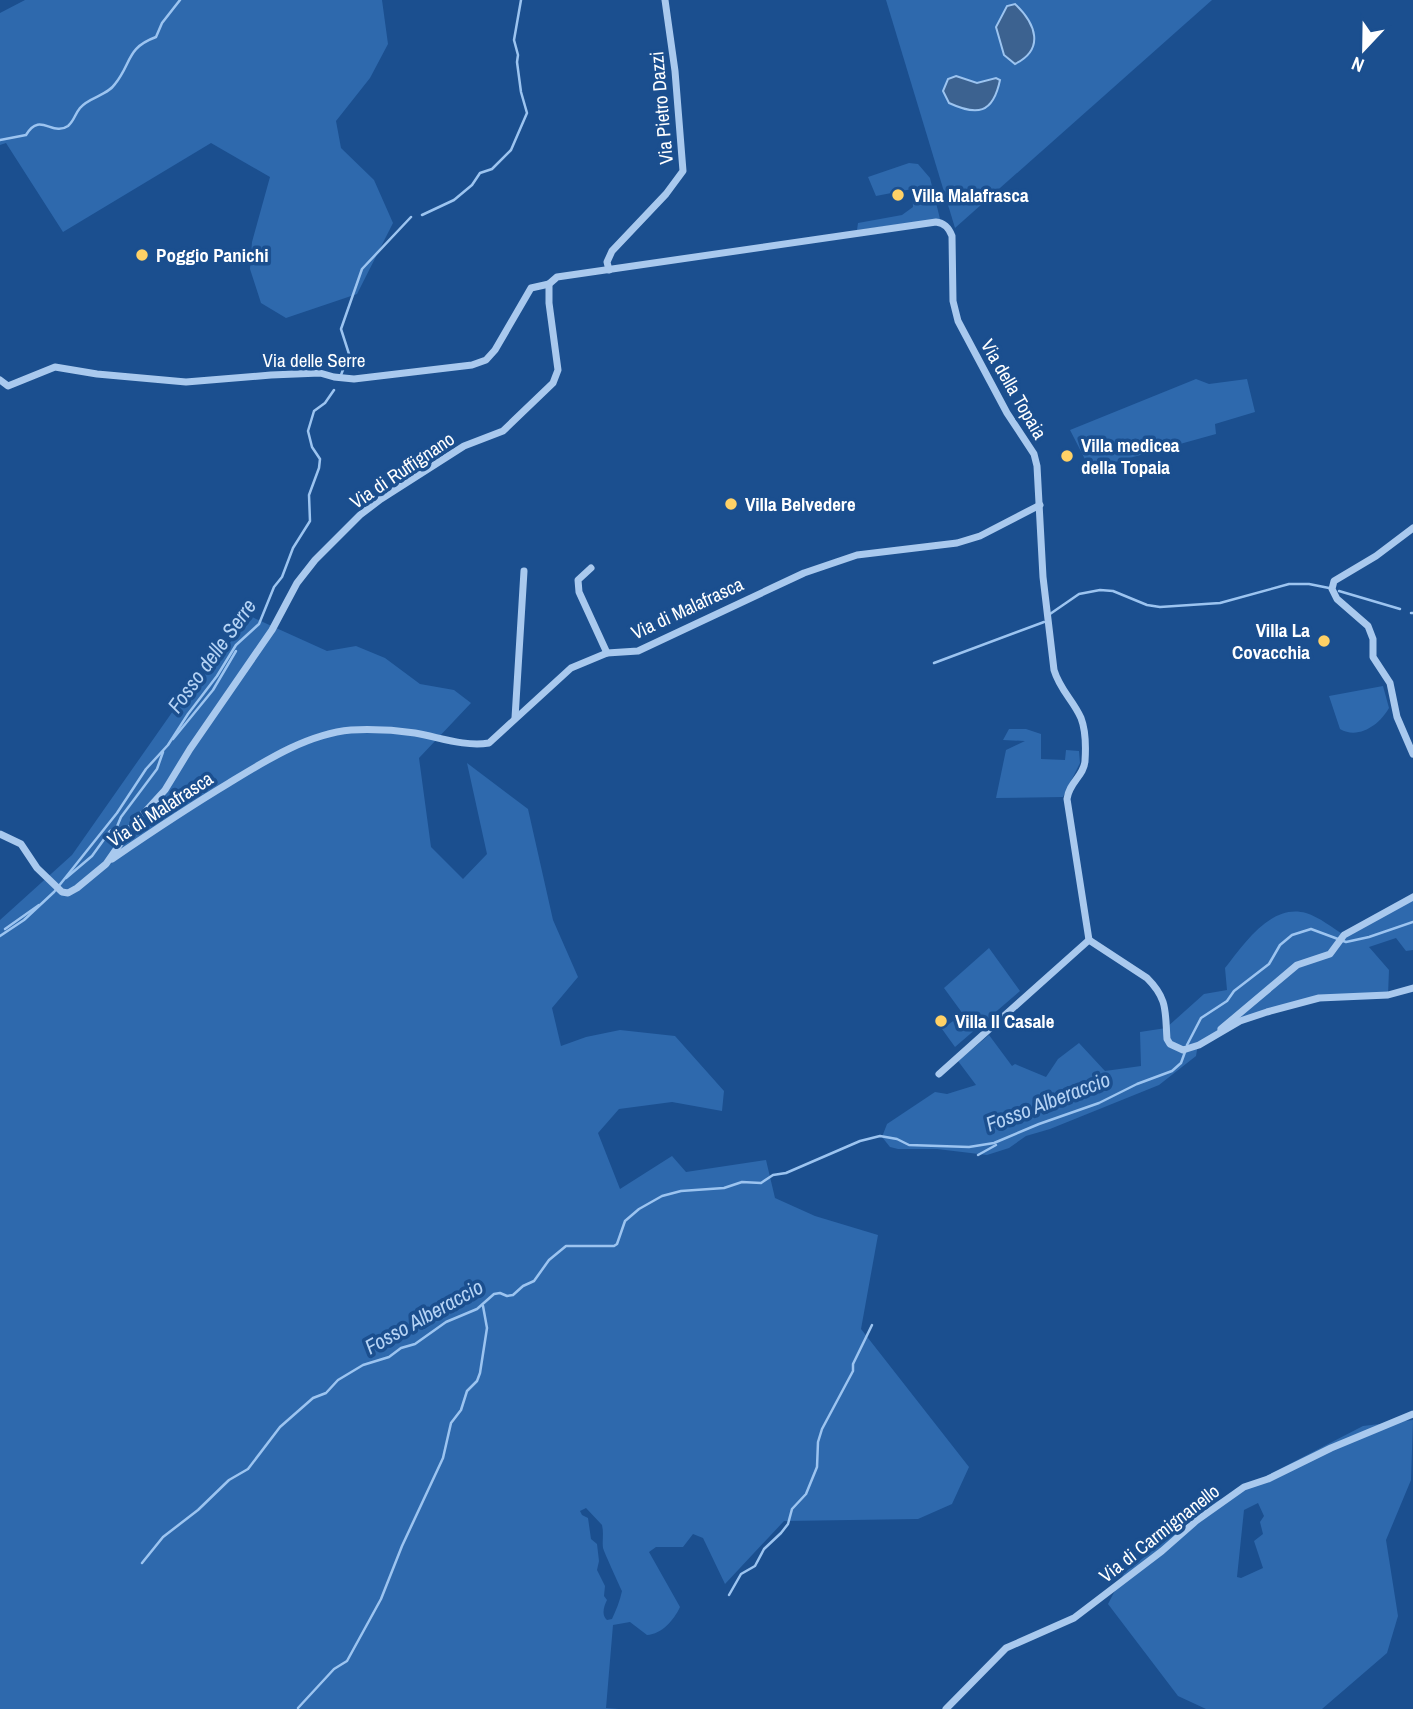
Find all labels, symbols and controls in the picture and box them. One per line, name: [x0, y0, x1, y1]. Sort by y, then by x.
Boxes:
north arrow: [1329, 14, 1399, 84]
street label: Via Pietro Dazzi: [643, 50, 679, 166]
text: N: [1348, 51, 1368, 79]
place label: Villa Malafrasca: [912, 182, 1029, 208]
marker: Villa Malafrasca: [890, 187, 906, 203]
place label: Poggio Panichi: [156, 242, 269, 268]
marker: Poggio Panichi: [134, 247, 150, 263]
street label: Via della Topaia: [975, 334, 1053, 444]
street label: Via delle Serre: [263, 347, 365, 373]
street label: Via di Ruffignano: [345, 425, 459, 515]
place label: Villa medicea della Topaia: [1081, 432, 1180, 480]
marker: Villa medicea della Topaia: [1059, 448, 1075, 464]
place label: Villa Belvedere: [745, 491, 856, 517]
marker: Villa Belvedere: [723, 496, 739, 512]
street label: Via di Malafrasca: [627, 571, 748, 645]
water label: Fosso delle Serre: [160, 593, 263, 719]
place label: Villa La Covacchia: [1232, 617, 1310, 665]
marker: Villa La Covacchia: [1316, 633, 1332, 649]
street label: Via di Malafrasca: [102, 765, 218, 853]
place label: Villa Il Casale: [955, 1008, 1055, 1034]
marker: Villa Il Casale: [933, 1013, 949, 1029]
water label: Fosso Alberaccio: [981, 1064, 1114, 1139]
water label: Fosso Alberaccio: [359, 1272, 488, 1361]
street label: Via di Carmignanello: [1093, 1478, 1225, 1588]

